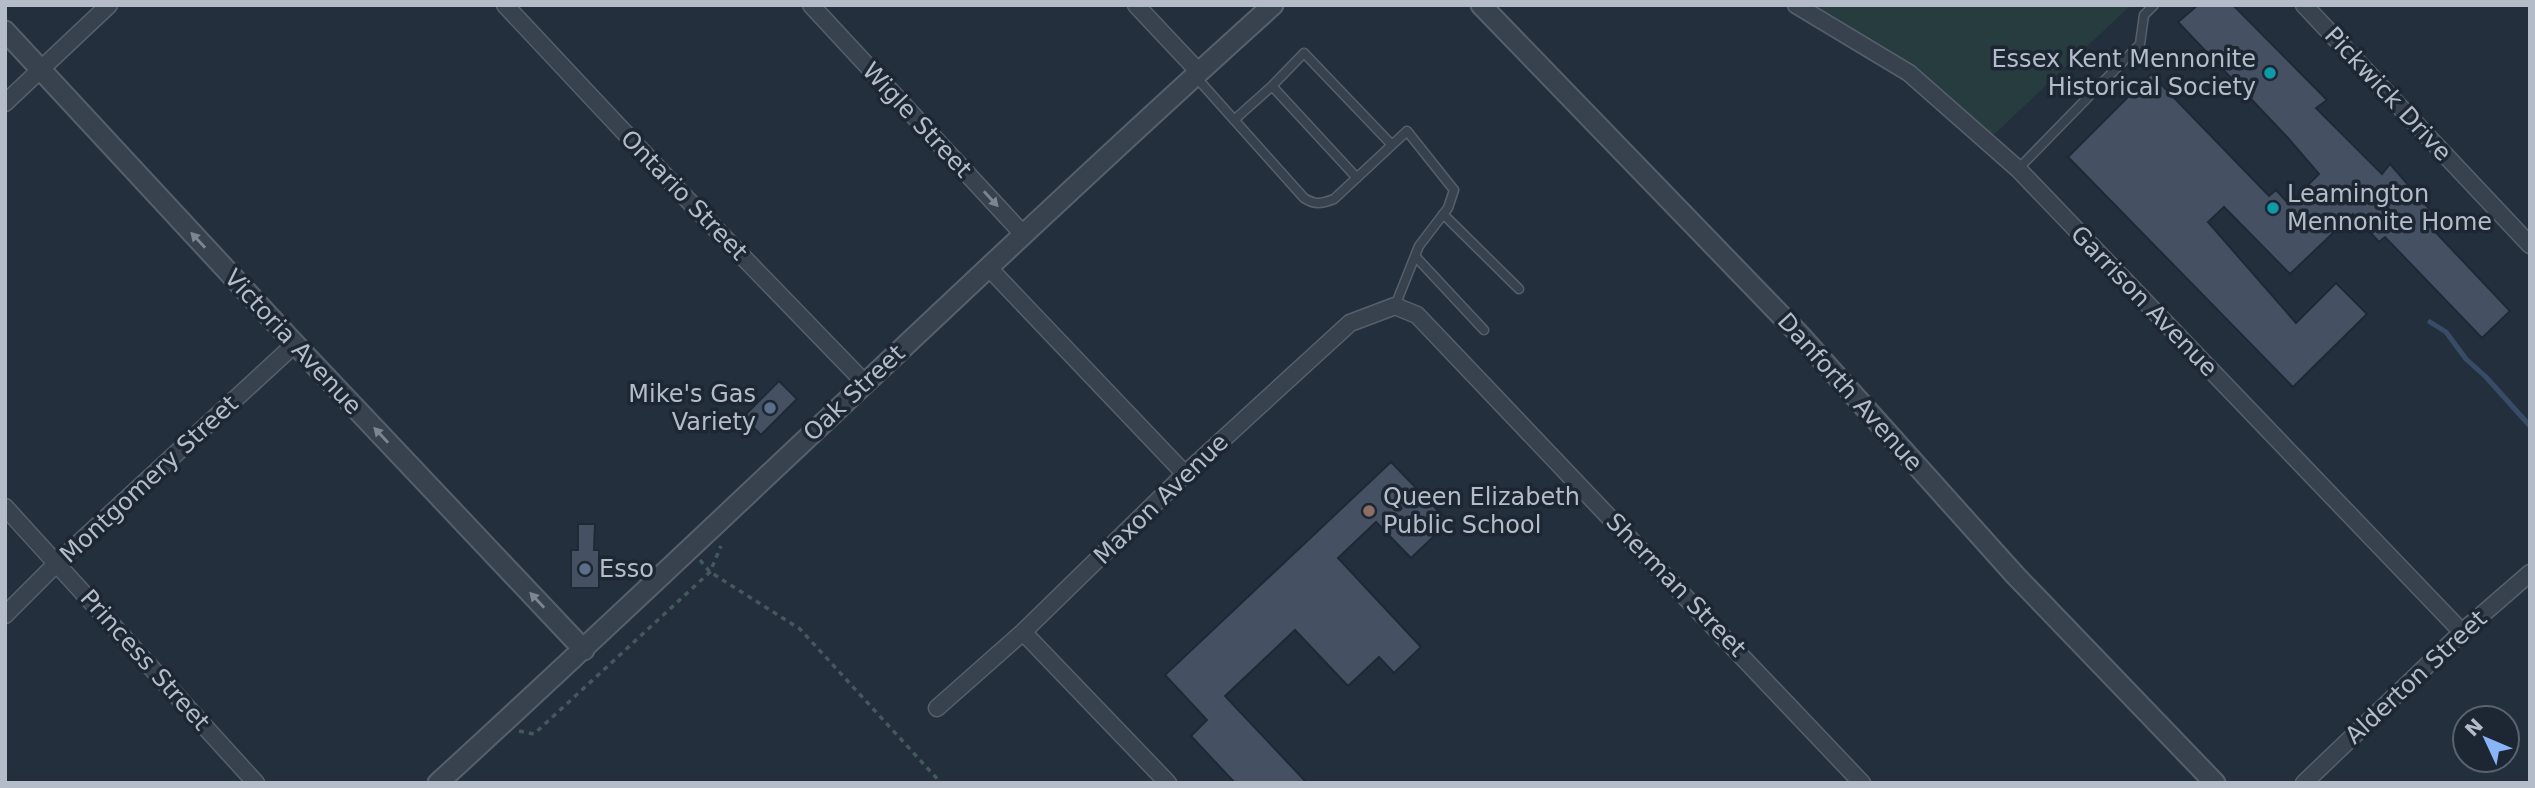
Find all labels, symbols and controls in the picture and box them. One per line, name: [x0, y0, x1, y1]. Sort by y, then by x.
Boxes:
street label: Pickwick Drive: [2319, 21, 2457, 167]
place label: Essex Kent Mennonite Historical Society: [1991, 45, 2256, 101]
street label: Wigle Street: [857, 57, 977, 183]
marker: Essex Kent Mennonite Historical Society: [2262, 65, 2278, 81]
street label: Ontario Street: [615, 124, 753, 266]
place label: Leamington Mennonite Home: [2287, 180, 2492, 236]
one-way arrow: [983, 190, 999, 208]
marker: Leamington Mennonite Home: [2265, 200, 2281, 216]
street label: Garrison Avenue: [2065, 220, 2223, 382]
one-way arrow: [191, 232, 207, 249]
street label: Victoria Avenue: [219, 264, 367, 420]
street label: Danforth Avenue: [1772, 307, 1928, 477]
street label: Oak Street: [798, 339, 910, 447]
place label: Mike's Gas Variety: [628, 380, 756, 436]
street label: Montgomery Street: [54, 389, 244, 569]
marker: Mike's Gas Variety: [762, 400, 778, 416]
one-way arrow: [373, 427, 389, 444]
street label: Maxon Avenue: [1088, 428, 1234, 570]
place label: Queen Elizabeth Public School: [1383, 483, 1580, 539]
marker: Queen Elizabeth Public School: [1361, 503, 1377, 519]
street label: Sherman Street: [1600, 507, 1752, 663]
place label: Esso: [599, 555, 654, 583]
marker: Esso: [577, 561, 593, 577]
street label: Princess Street: [75, 584, 215, 736]
one-way arrow: [530, 592, 546, 609]
street label: Alderton Street: [2340, 604, 2492, 750]
north arrow: [2451, 704, 2521, 774]
text: N: [2460, 714, 2487, 741]

